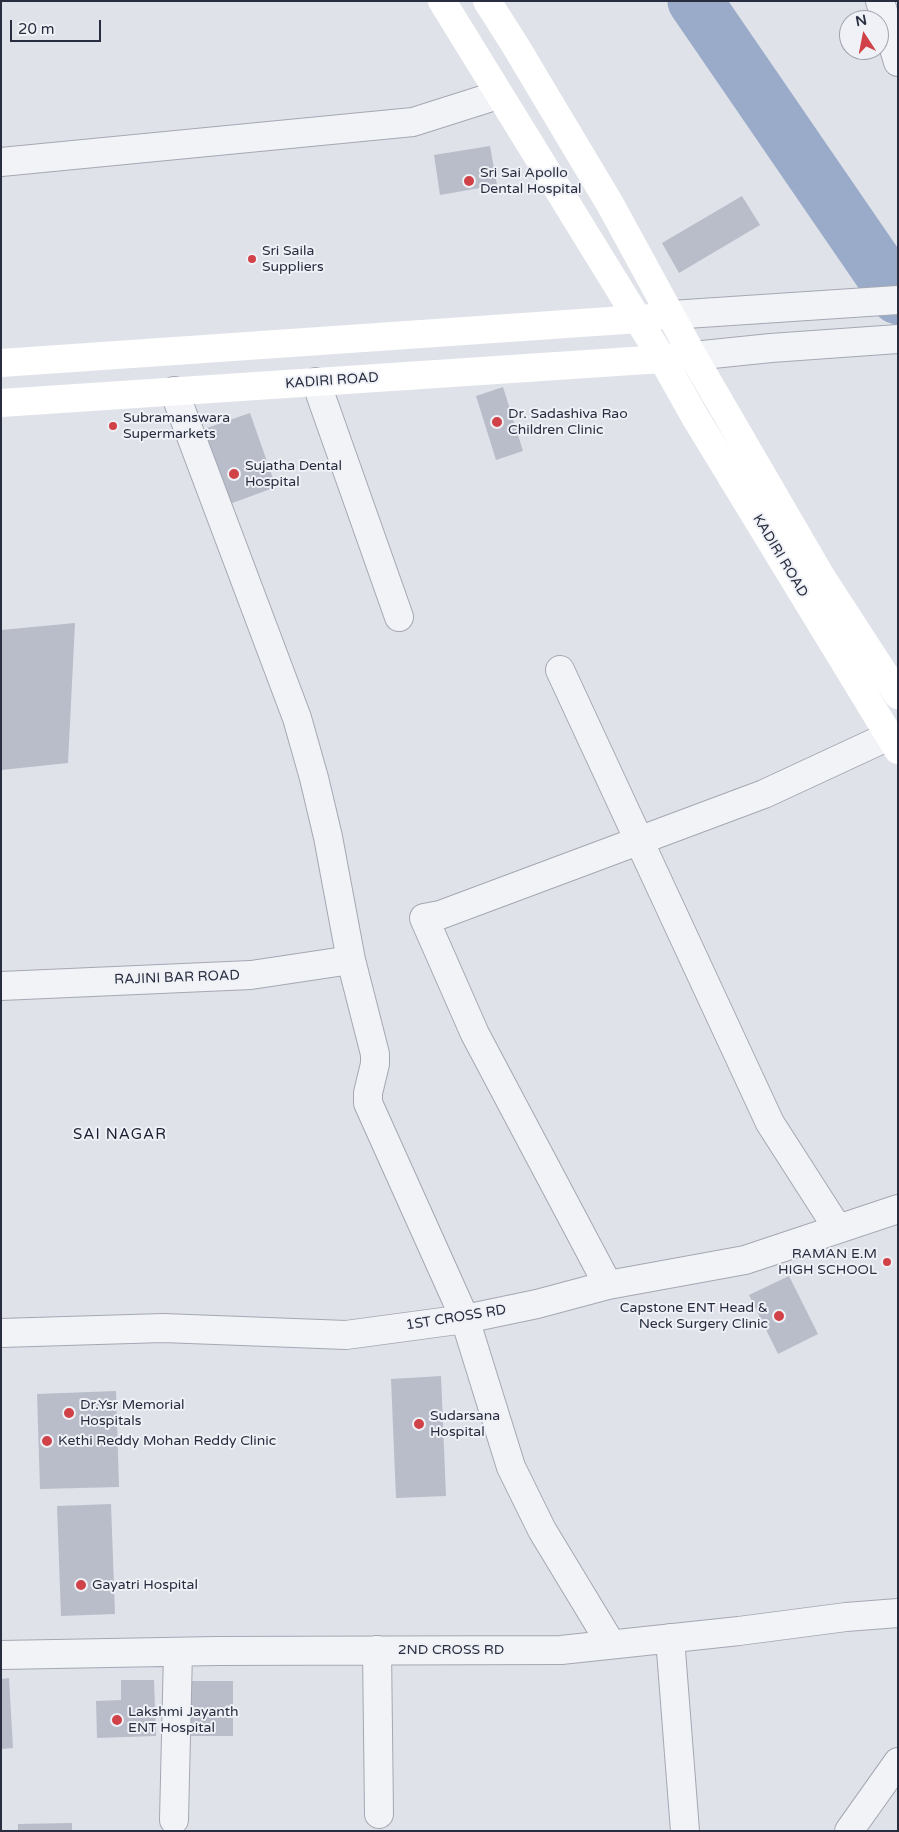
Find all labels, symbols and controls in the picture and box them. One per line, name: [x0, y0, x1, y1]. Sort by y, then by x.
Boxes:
scale bar: [12, 10, 104, 42]
north arrow: [839, 10, 889, 60]
text: N: [854, 11, 868, 30]
text: 20 m: [18, 20, 55, 38]
place label: Sri Sai Apollo Dental Hospital: [480, 165, 581, 198]
marker: Sri Sai Apollo Dental Hospital: [462, 174, 476, 188]
place label: Sri Saila Suppliers: [262, 243, 324, 276]
marker: Sri Saila Suppliers: [246, 253, 258, 265]
street label: KADIRI ROAD: [285, 369, 379, 393]
place label: Dr. Sadashiva Rao Children Clinic: [508, 406, 628, 438]
place label: Subramanswara Supermarkets: [123, 410, 230, 442]
marker: Dr. Sadashiva Rao Children Clinic: [490, 415, 504, 429]
marker: Subramanswara Supermarkets: [107, 420, 119, 432]
place label: Sujatha Dental Hospital: [245, 458, 342, 491]
marker: Sujatha Dental Hospital: [227, 467, 241, 481]
street label: KADIRI ROAD: [749, 512, 811, 600]
street label: RAJINI BAR ROAD: [114, 967, 240, 989]
district label: SAI NAGAR: [72, 1126, 168, 1144]
place label: RAMAN E.M HIGH SCHOOL: [778, 1246, 877, 1278]
marker: RAMAN E.M HIGH SCHOOL: [881, 1256, 893, 1268]
place label: Capstone ENT Head & Neck Surgery Clinic: [620, 1300, 768, 1332]
street label: 1ST CROSS RD: [405, 1302, 507, 1334]
marker: Capstone ENT Head & Neck Surgery Clinic: [772, 1309, 786, 1323]
place label: Dr.Ysr Memorial Hospitals: [80, 1397, 185, 1430]
marker: Dr.Ysr Memorial Hospitals: [62, 1406, 76, 1420]
place label: Sudarsana Hospital: [430, 1408, 500, 1440]
marker: Sudarsana Hospital: [412, 1417, 426, 1431]
place label: Kethi Reddy Mohan Reddy Clinic: [58, 1433, 276, 1449]
marker: Kethi Reddy Mohan Reddy Clinic: [40, 1434, 54, 1448]
place label: Gayatri Hospital: [92, 1577, 198, 1593]
marker: Gayatri Hospital: [74, 1578, 88, 1592]
street label: 2ND CROSS RD: [398, 1642, 504, 1658]
place label: Lakshmi Jayanth ENT Hospital: [128, 1704, 239, 1736]
marker: Lakshmi Jayanth ENT Hospital: [110, 1713, 124, 1727]

